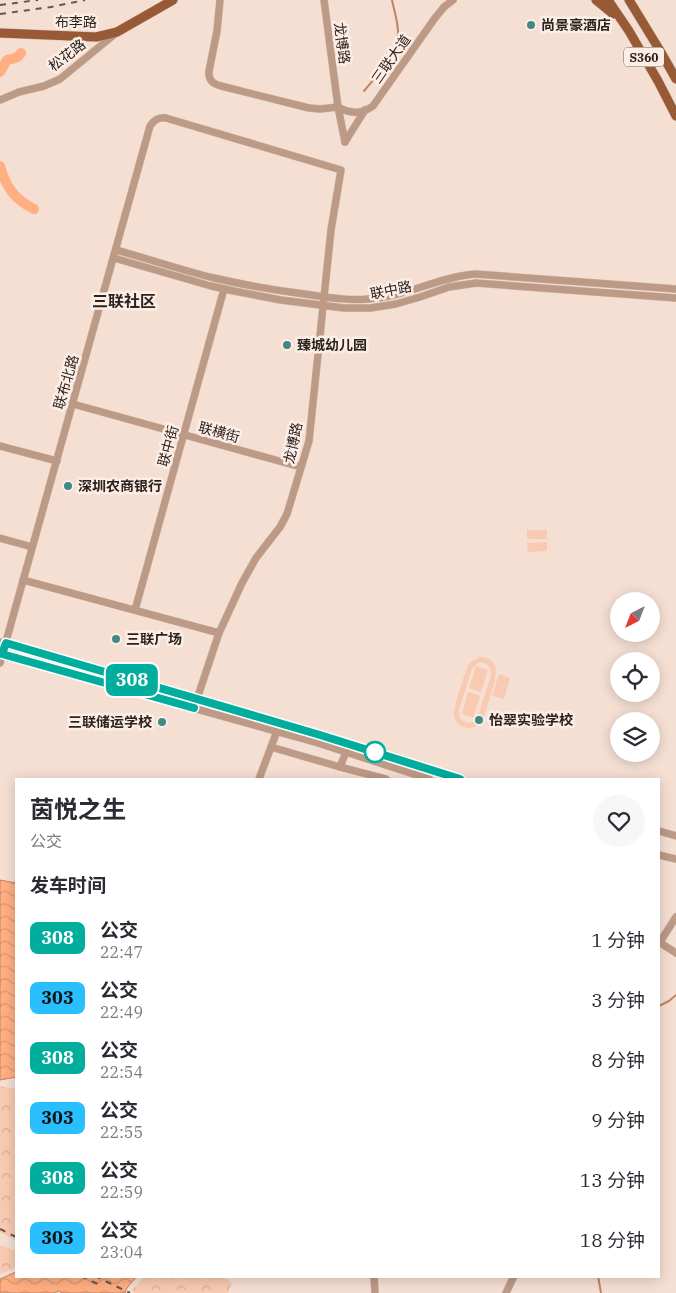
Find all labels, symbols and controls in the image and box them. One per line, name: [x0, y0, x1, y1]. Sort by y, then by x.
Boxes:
street label: 布李路: [55, 13, 97, 31]
place label: 尚景豪酒店: [541, 16, 611, 34]
marker: 尚景豪酒店: [525, 19, 537, 31]
street label: 龙博路: [330, 21, 354, 65]
street label: 三联大道: [368, 31, 414, 87]
street label: 松花路: [45, 35, 89, 75]
road number: S360: [624, 48, 664, 66]
street label: 联中路: [369, 277, 413, 303]
district label: 三联社区: [92, 291, 156, 311]
place label: 臻城幼儿园: [297, 336, 367, 354]
marker: 臻城幼儿园: [281, 339, 293, 351]
street label: 联布北路: [50, 353, 82, 411]
street label: 联横街: [196, 418, 242, 446]
street label: 龙博路: [280, 421, 306, 465]
street label: 联中街: [154, 423, 182, 469]
place label: 深圳农商银行: [78, 477, 162, 495]
marker: 深圳农商银行: [62, 480, 74, 492]
north arrow: [610, 592, 660, 642]
map controls: [610, 592, 660, 762]
place label: 三联广场: [126, 630, 182, 648]
marker: 三联广场: [110, 633, 122, 645]
button: locate: [610, 652, 660, 702]
line badge: 308: [103, 664, 161, 696]
text: 308: [116, 668, 148, 691]
place label: 怡翠实验学校: [489, 711, 573, 729]
button: layers: [610, 712, 660, 762]
place label: 三联储运学校: [68, 713, 152, 731]
marker: 怡翠实验学校: [473, 714, 485, 726]
marker: 三联储运学校: [156, 716, 168, 728]
unlabelled marker: [364, 741, 386, 763]
text: 茵悦之生: [30, 793, 126, 825]
button: heart: [593, 795, 645, 847]
text: 公交: [30, 831, 62, 851]
text: 发车时间: [30, 873, 106, 897]
text: 公交: [100, 918, 138, 942]
text: 308: [41, 926, 74, 949]
text: 1 分钟: [591, 928, 645, 952]
text: 22:47: [100, 942, 143, 962]
text: 公交: [100, 978, 138, 1002]
text: 303: [41, 986, 74, 1009]
text: 3 分钟: [591, 988, 645, 1012]
text: 22:49: [100, 1002, 143, 1022]
text: 公交: [100, 1038, 138, 1062]
text: 308: [41, 1046, 74, 1069]
text: 8 分钟: [591, 1048, 645, 1072]
text: 22:54: [100, 1062, 143, 1082]
text: 公交: [100, 1098, 138, 1122]
text: 303: [41, 1106, 74, 1129]
text: 9 分钟: [591, 1108, 645, 1132]
text: 22:55: [100, 1122, 143, 1142]
text: 公交: [100, 1158, 138, 1182]
text: 308: [41, 1166, 74, 1189]
text: 13 分钟: [580, 1168, 645, 1192]
text: 22:59: [100, 1182, 143, 1202]
text: 公交: [100, 1218, 138, 1242]
text: 303: [41, 1226, 74, 1249]
text: 18 分钟: [580, 1228, 645, 1252]
text: 23:04: [100, 1242, 143, 1262]

